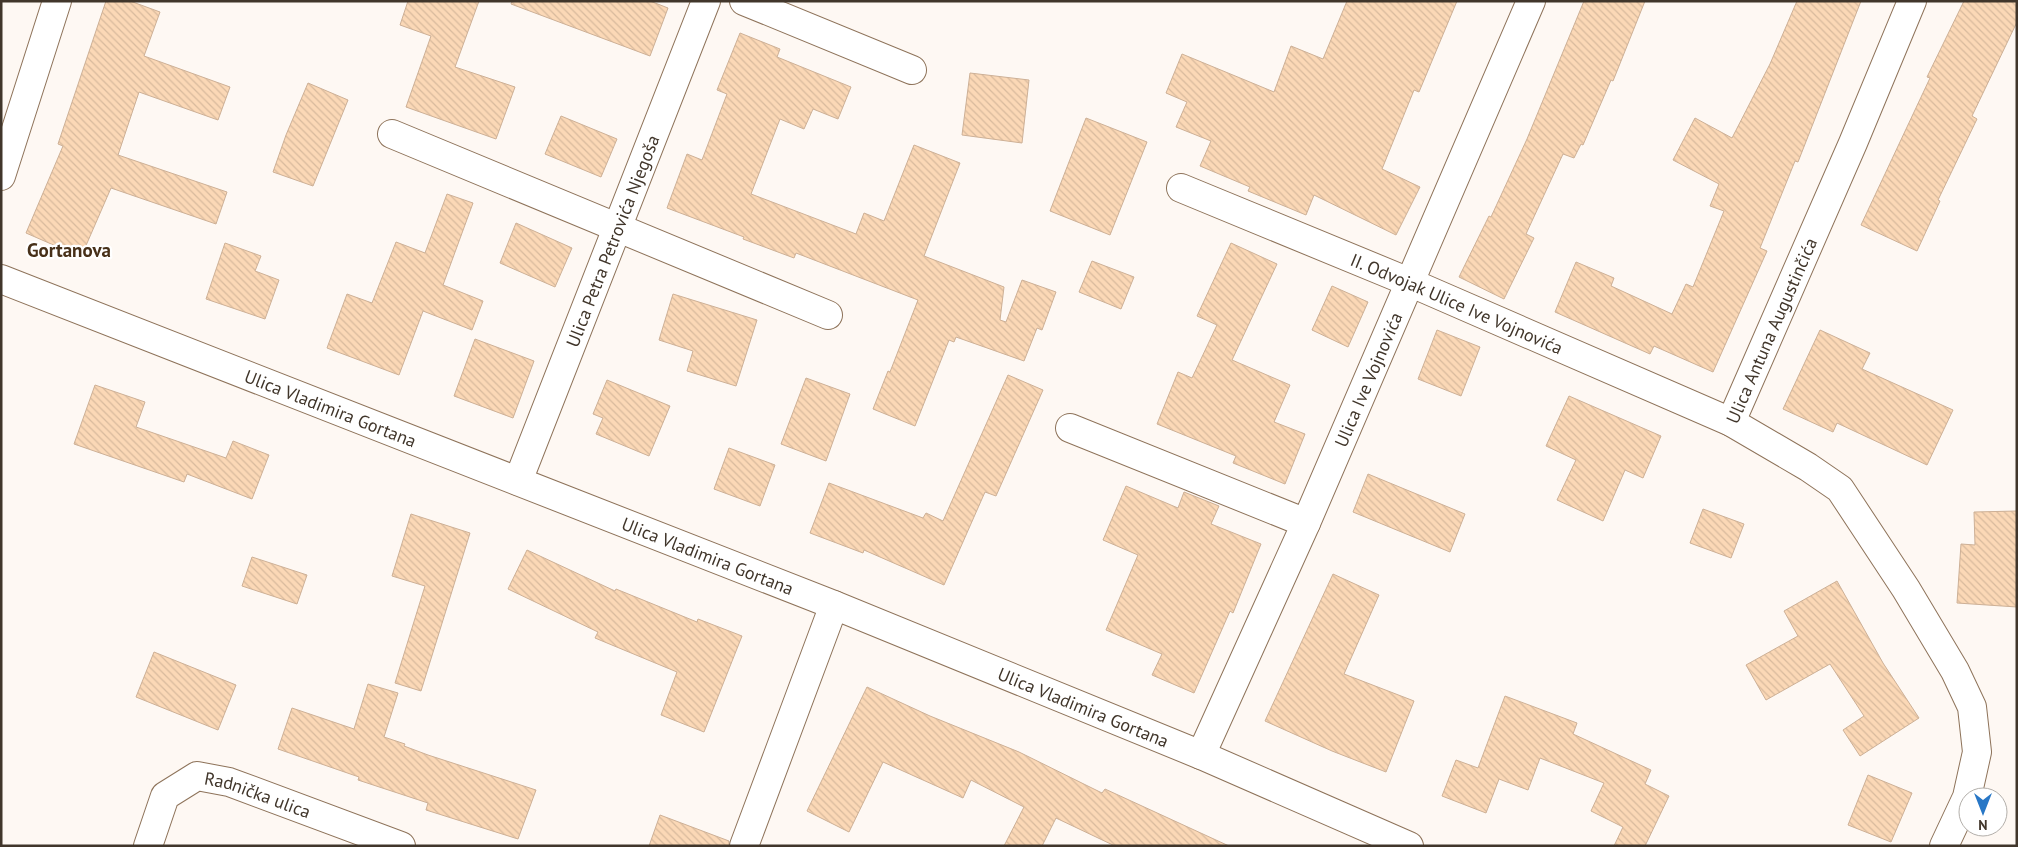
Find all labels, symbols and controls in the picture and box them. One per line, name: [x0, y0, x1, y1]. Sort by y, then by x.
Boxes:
street label: Ulica Petra Petrovića Njegoša: [560, 132, 664, 350]
street label: Ulica Antuna Augustinčića: [1720, 234, 1822, 427]
district label: Gortanova: [27, 238, 111, 262]
street label: II. Odvojak Ulice Ive Vojnovića: [1347, 248, 1567, 359]
street label: Ulica Ive Vojnovića: [1329, 309, 1407, 450]
street label: Ulica Vladimira Gortana: [241, 364, 420, 452]
street label: Ulica Vladimira Gortana: [619, 512, 797, 600]
street label: Ulica Vladimira Gortana: [995, 662, 1172, 752]
street label: Radnička ulica: [203, 766, 314, 823]
north arrow: [1958, 787, 2008, 837]
text: N: [1978, 816, 1988, 834]

